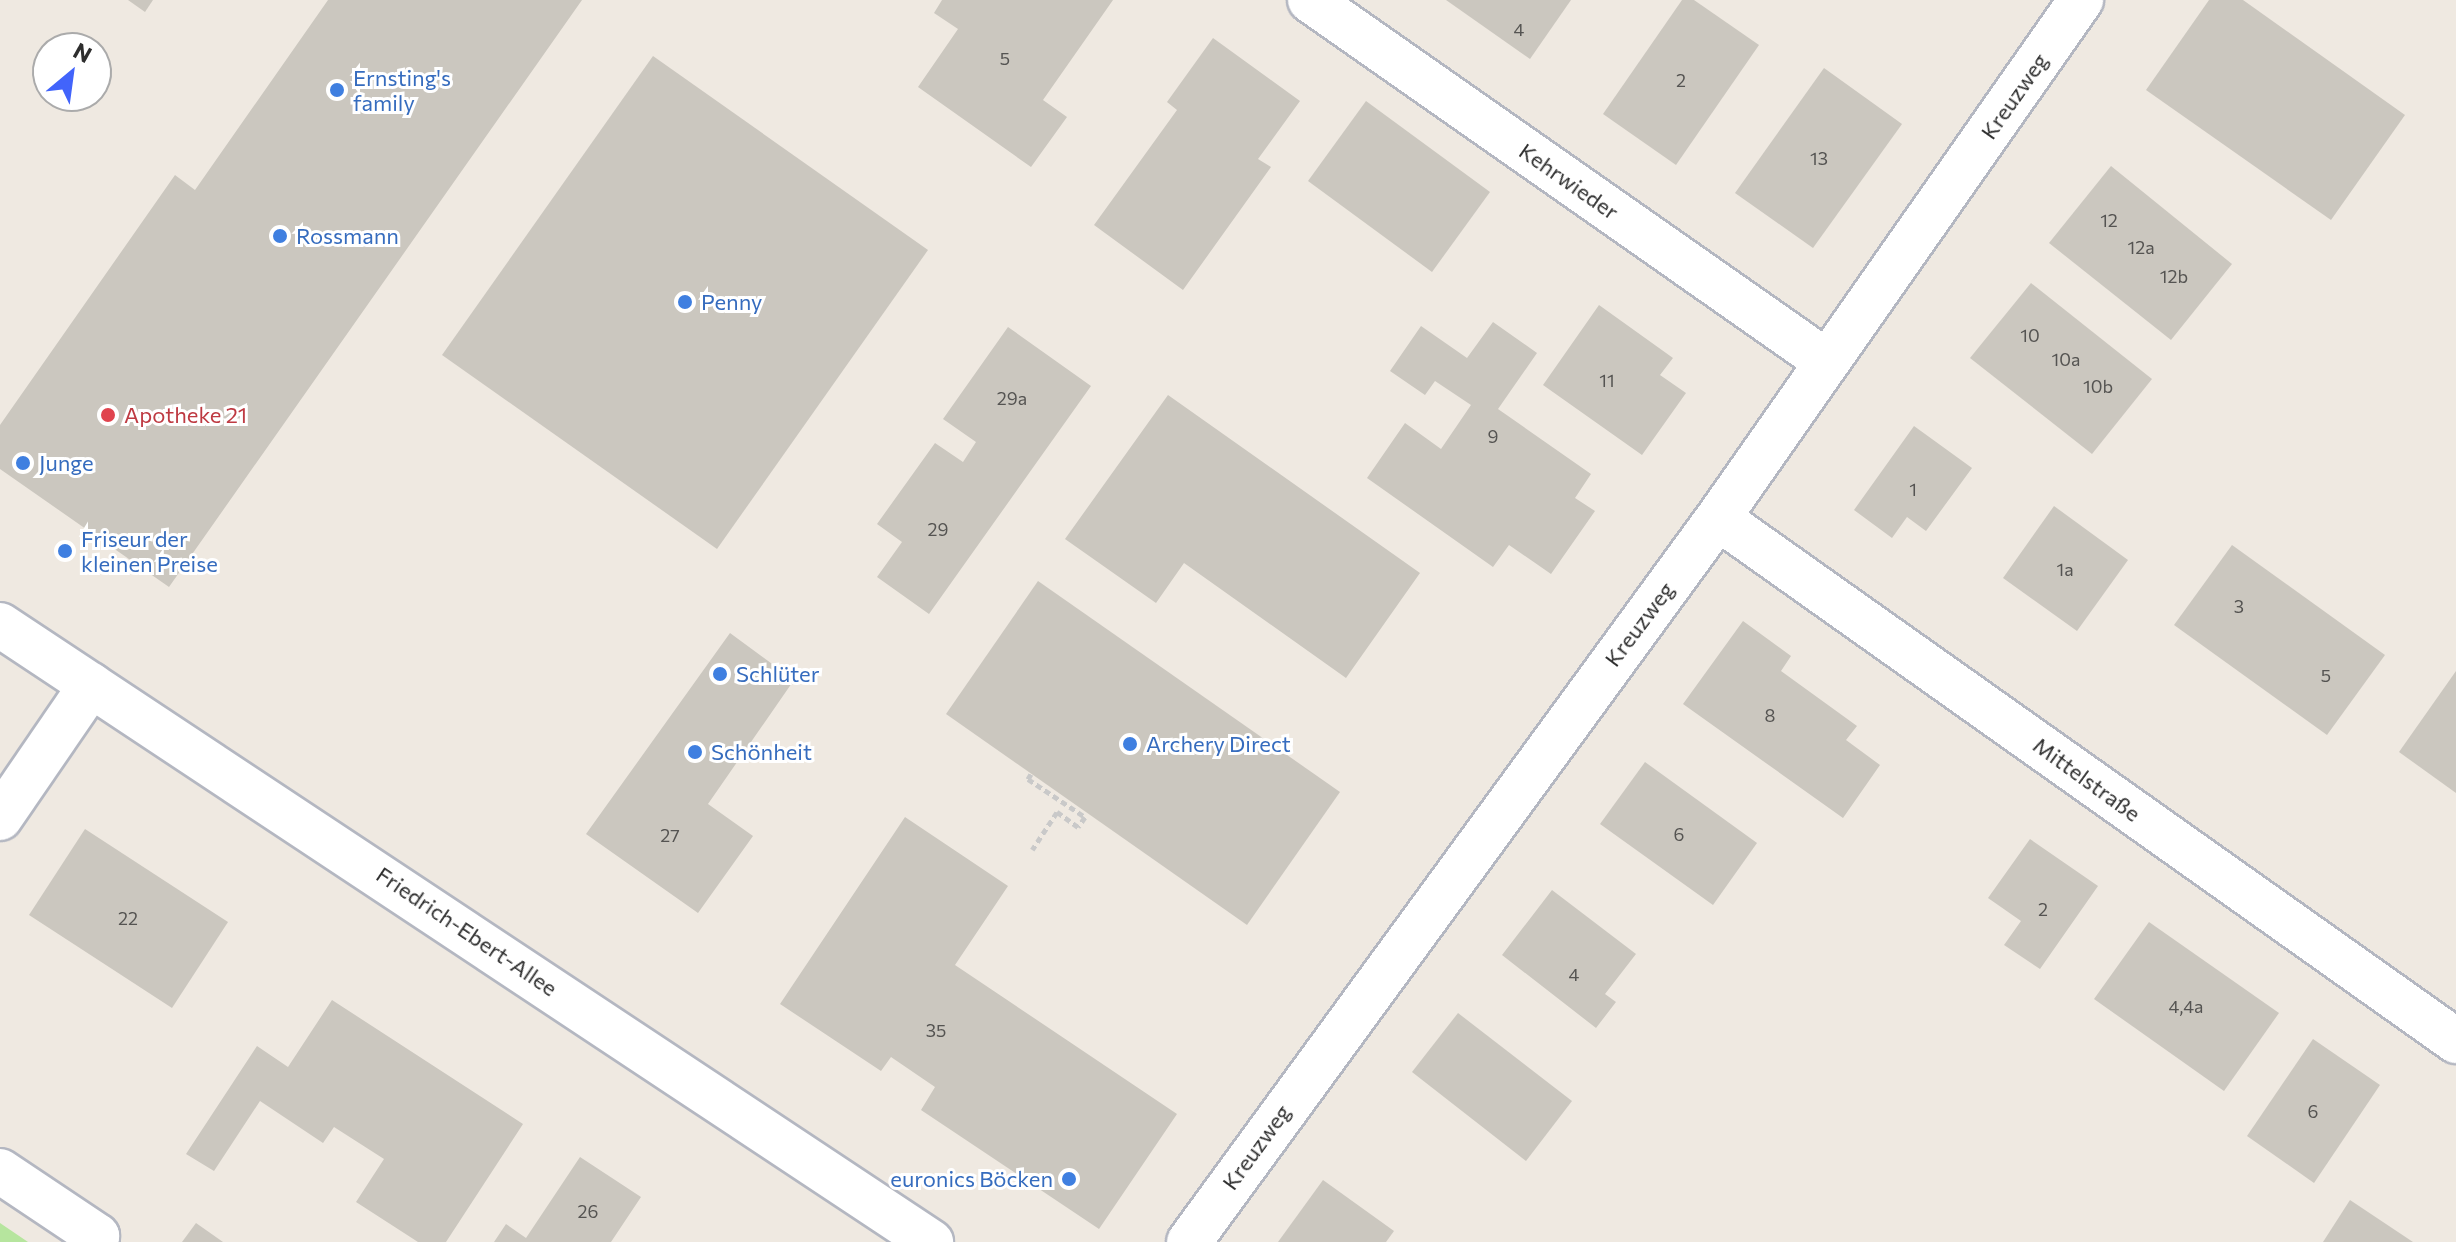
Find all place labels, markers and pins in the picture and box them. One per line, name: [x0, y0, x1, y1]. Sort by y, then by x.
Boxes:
place label: Ernsting's family: [353, 64, 451, 116]
marker: Ernsting's family: [328, 81, 346, 99]
place label: Rossmann: [296, 223, 399, 249]
marker: Rossmann: [271, 227, 289, 245]
place label: Penny: [701, 289, 762, 315]
marker: Penny: [676, 293, 694, 311]
place label: Apotheke 21: [124, 402, 247, 428]
marker: Apotheke 21: [99, 406, 117, 424]
place label: Junge: [39, 450, 94, 476]
marker: Junge: [14, 454, 32, 472]
place label: Friseur der kleinen Preise: [81, 525, 218, 576]
marker: Friseur der kleinen Preise: [56, 542, 74, 560]
place label: Schlüter: [736, 661, 820, 687]
marker: Schlüter: [711, 665, 729, 683]
place label: Archery Direct: [1146, 731, 1291, 757]
marker: Archery Direct: [1121, 735, 1139, 753]
place label: Schönheit: [711, 739, 812, 765]
marker: Schönheit: [686, 743, 704, 761]
place label: euronics Böcken: [890, 1166, 1053, 1192]
marker: euronics Böcken: [1060, 1170, 1078, 1188]

